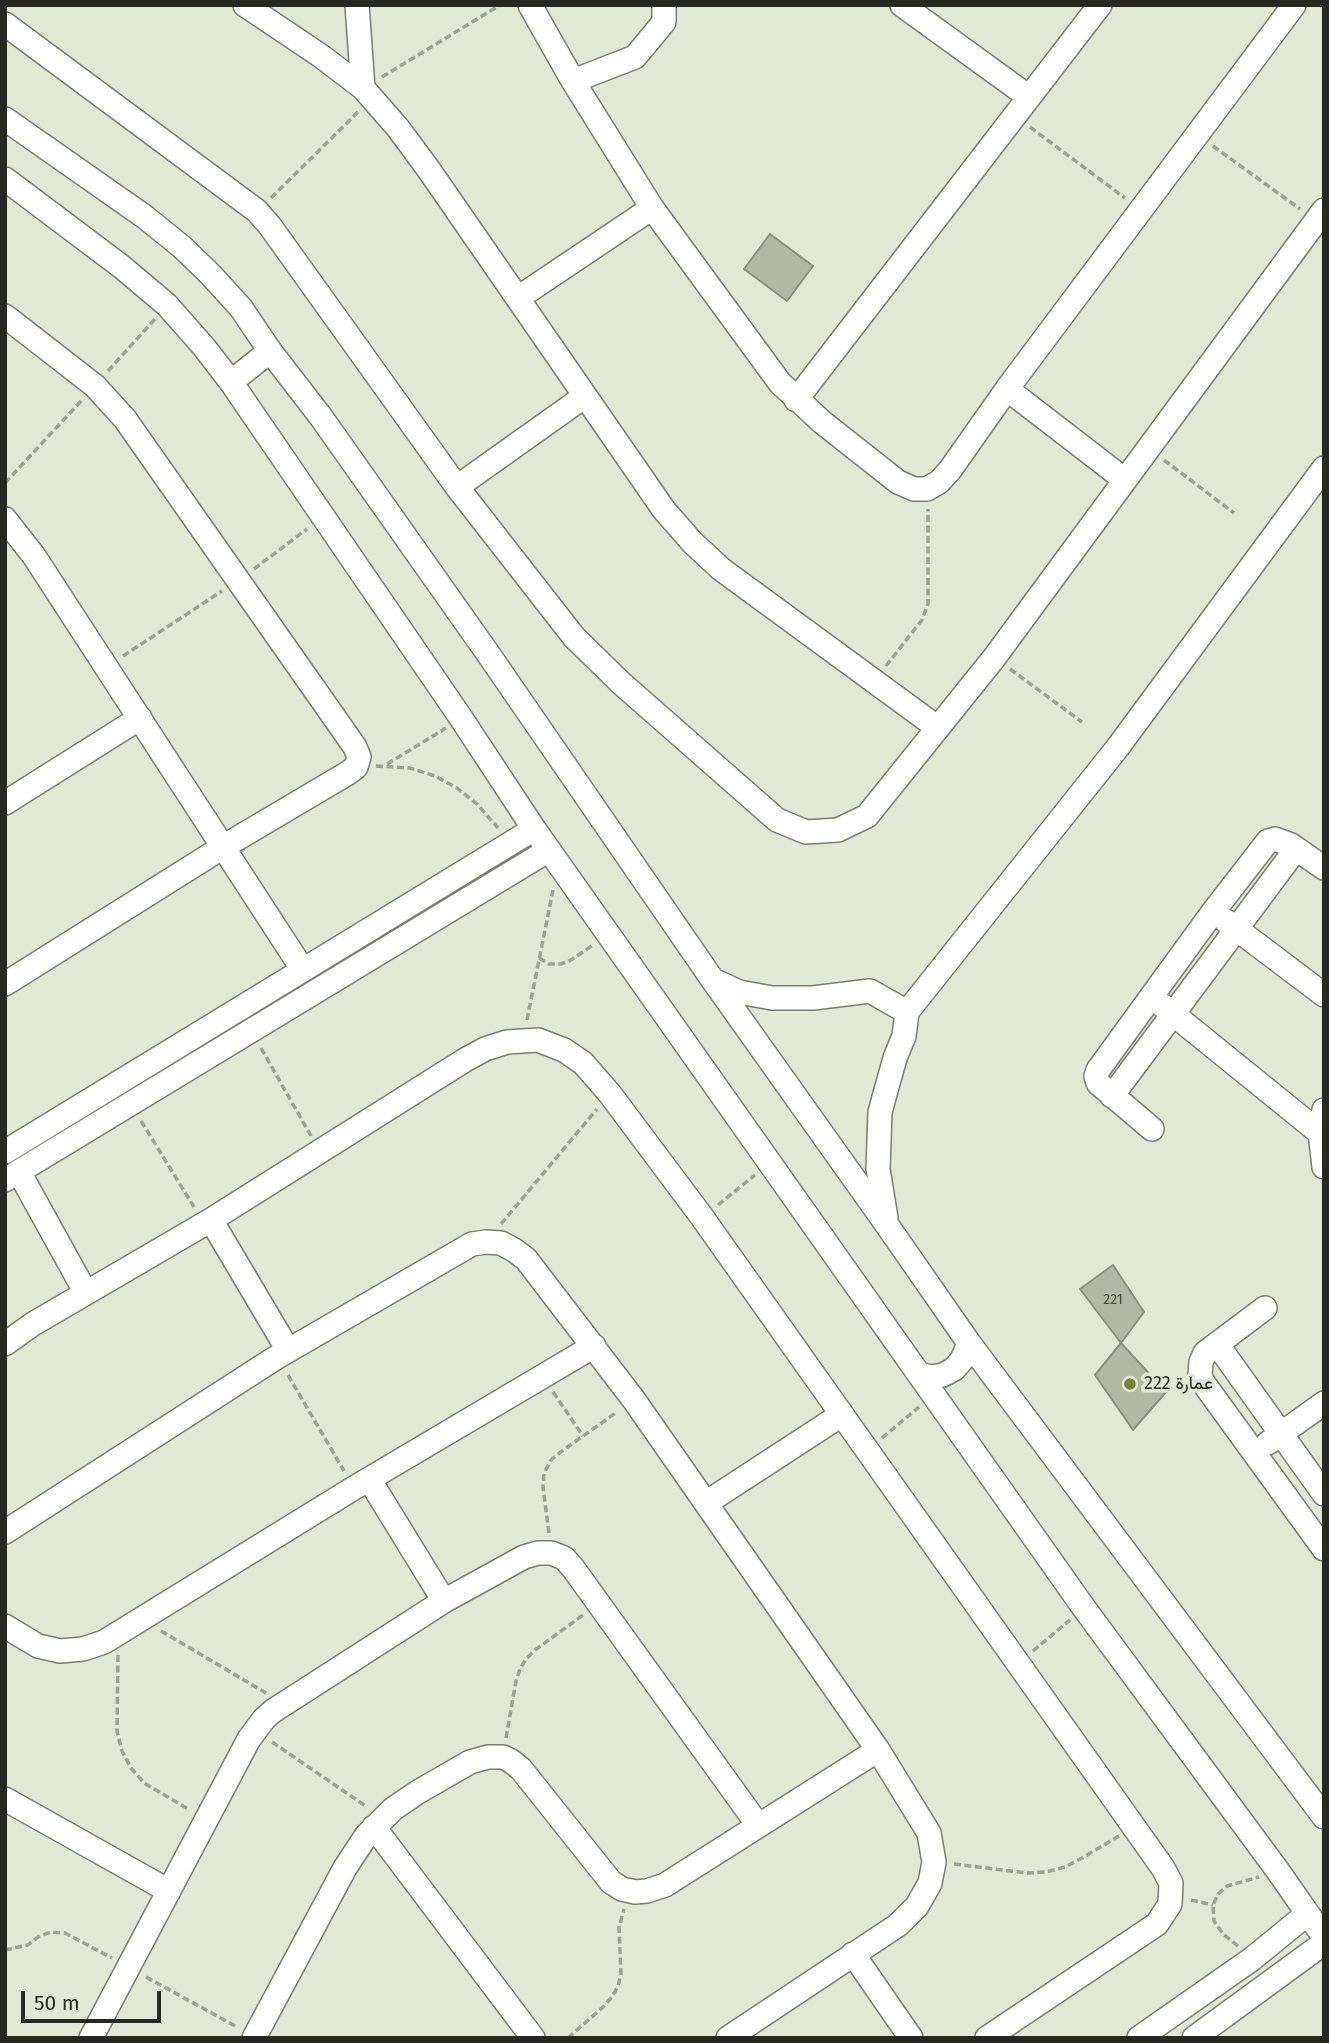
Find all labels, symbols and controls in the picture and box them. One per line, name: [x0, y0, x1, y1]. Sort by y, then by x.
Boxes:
house number: 221: [1103, 1292, 1123, 1308]
place label: عمارة 222: [1144, 1373, 1213, 1395]
marker: عمارة 222: [1122, 1376, 1138, 1392]
scale bar: [24, 1976, 164, 2020]
text: 50 m: [34, 1990, 80, 2016]

